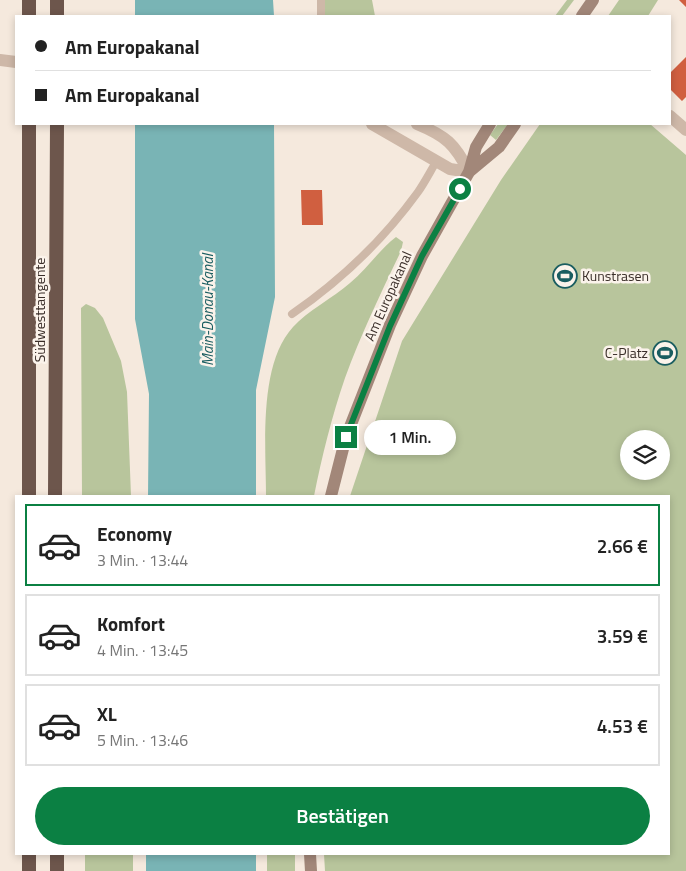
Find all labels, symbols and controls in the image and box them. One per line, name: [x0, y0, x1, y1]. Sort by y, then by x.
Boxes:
text: Am Europakanal: [65, 32, 200, 61]
text: Am Europakanal: [65, 80, 200, 109]
route start: [449, 178, 471, 200]
street label: Am Europakanal: [358, 248, 417, 344]
water label: Main-Donau-Kanal: [196, 252, 219, 366]
street label: Südwesttangente: [29, 258, 50, 362]
sports icon: Kunstrasen: [552, 263, 578, 289]
place label: Kunstrasen: [582, 265, 649, 286]
sports icon: C-Platz: [652, 340, 678, 366]
place label: C-Platz: [605, 342, 648, 363]
callout: 1 Min.: [364, 420, 456, 454]
text: 1 Min.: [389, 425, 431, 449]
route end: [335, 426, 357, 448]
map controls: [620, 430, 670, 480]
button: layers: [620, 430, 670, 480]
text: Economy: [97, 519, 172, 548]
icon: car: [37, 523, 82, 568]
text: 2.66 €: [597, 531, 648, 560]
text: 3 Min. · 13:44: [97, 548, 188, 572]
text: Komfort: [97, 609, 165, 638]
icon: car: [37, 613, 82, 658]
text: 3.59 €: [597, 621, 648, 650]
text: 4 Min. · 13:45: [97, 638, 188, 662]
text: XL: [97, 699, 117, 728]
icon: car: [37, 703, 82, 748]
text: 4.53 €: [597, 711, 648, 740]
text: 5 Min. · 13:46: [97, 728, 188, 752]
button: Bestätigen: [35, 787, 650, 845]

